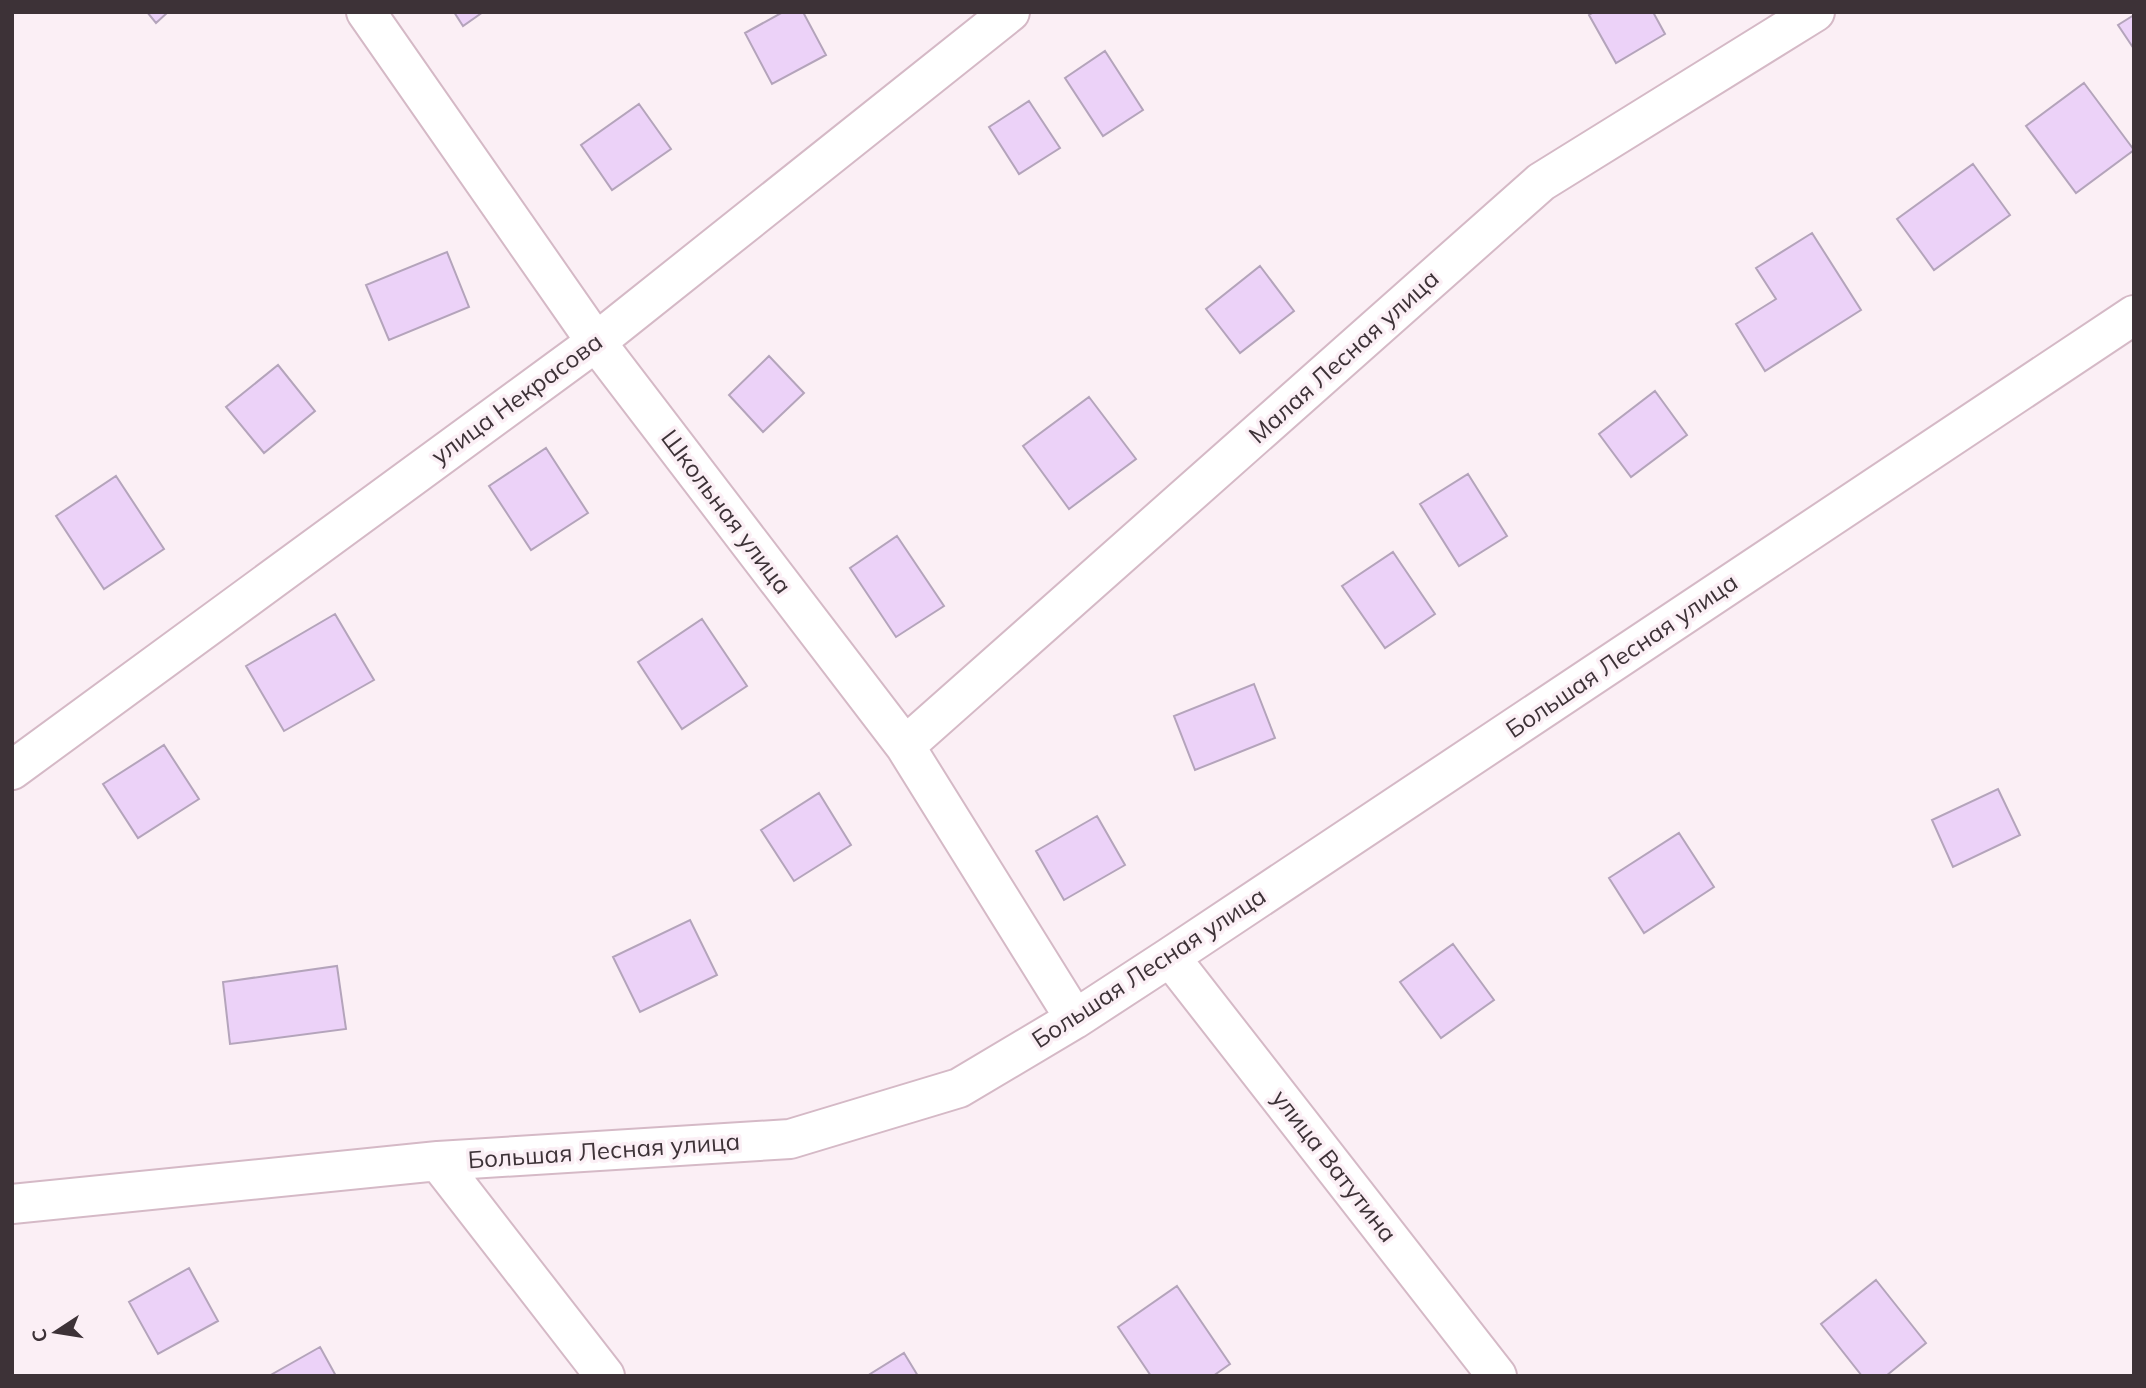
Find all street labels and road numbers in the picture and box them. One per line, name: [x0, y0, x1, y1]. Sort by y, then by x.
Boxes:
street label: Малая Лесная улица: [1242, 263, 1445, 450]
street label: улица Некрасова: [425, 326, 608, 470]
street label: Школьная улица: [655, 423, 798, 600]
street label: Большая Лесная улица: [1500, 566, 1743, 744]
street label: Большая Лесная улица: [1026, 880, 1271, 1054]
street label: улица Ватутина: [1266, 1083, 1404, 1248]
street label: Большая Лесная улица: [467, 1126, 741, 1174]

